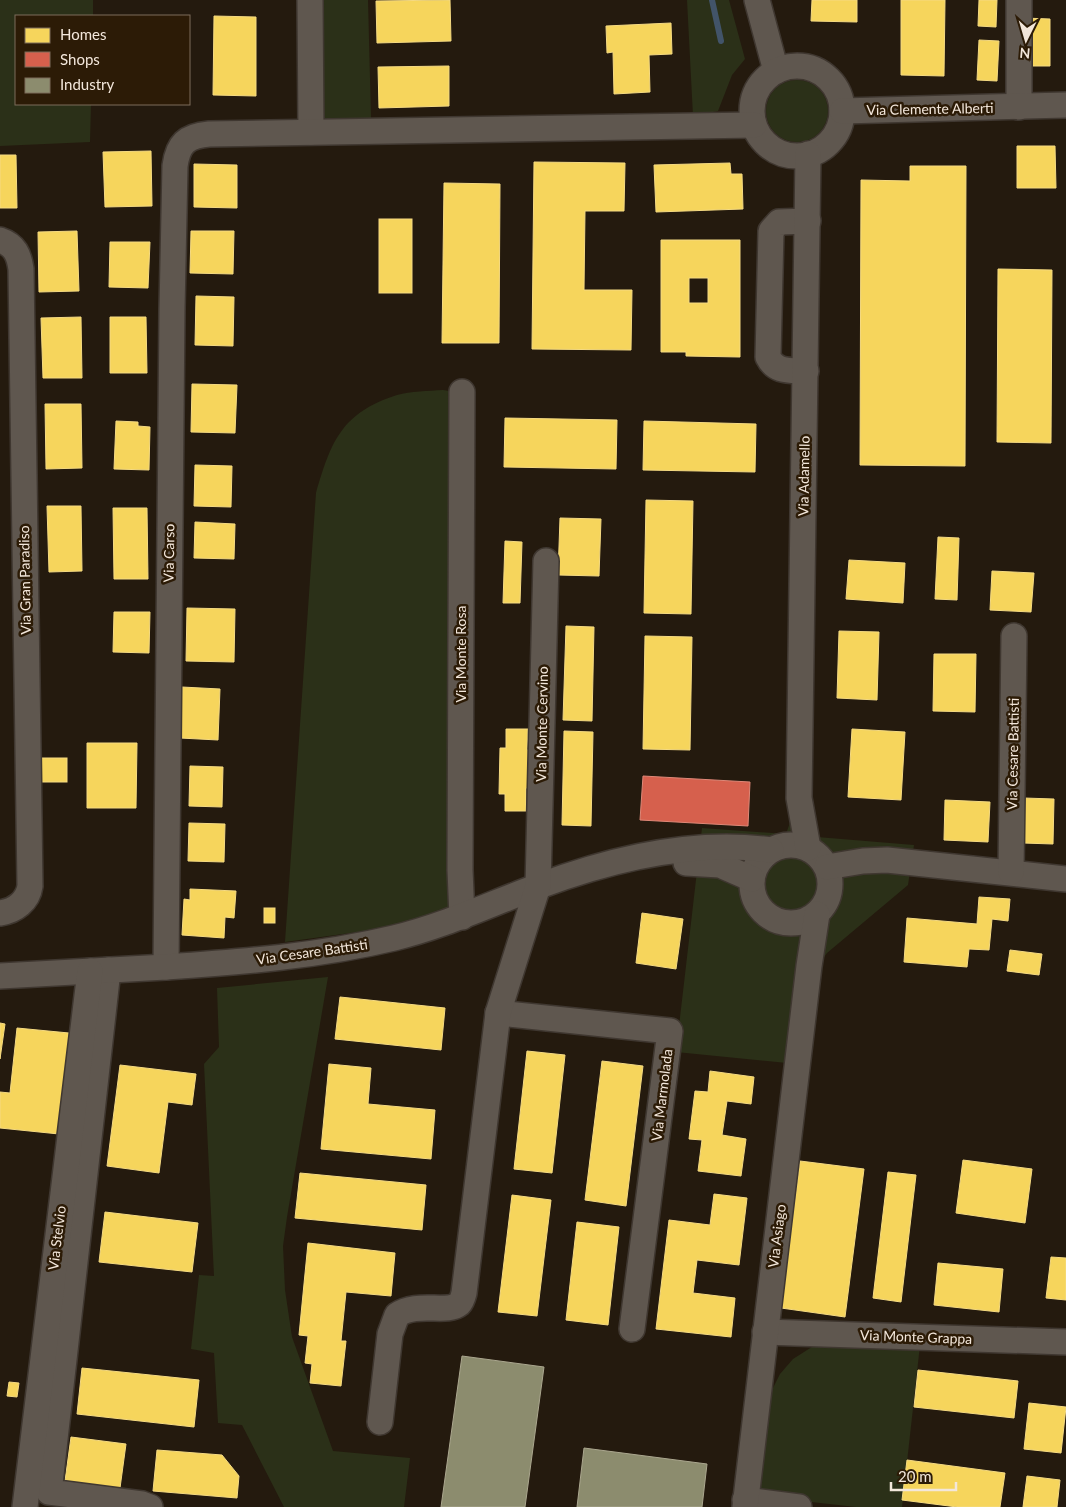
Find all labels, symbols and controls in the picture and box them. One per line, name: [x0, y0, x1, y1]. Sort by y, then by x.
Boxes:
legend: [15, 15, 190, 105]
north arrow: [1001, 15, 1051, 65]
text: Homes: [60, 25, 106, 43]
text: N: [1019, 45, 1031, 62]
text: Shops: [60, 50, 100, 68]
text: Industry: [60, 75, 115, 93]
street label: Via Clemente Alberti: [866, 99, 994, 118]
street label: Via Adamello: [794, 436, 813, 516]
street label: Via Carso: [159, 523, 178, 583]
street label: Via Gran Paradiso: [15, 525, 34, 635]
street label: Via Monte Rosa: [452, 605, 469, 703]
street label: Via Monte Cervino: [532, 666, 551, 782]
street label: Via Cesare Battisti: [1003, 698, 1022, 810]
street label: Via Cesare Battisti: [255, 935, 369, 968]
street label: Via Marmolada: [647, 1048, 676, 1142]
street label: Via Asiago: [764, 1203, 789, 1269]
street label: Via Stelvio: [44, 1205, 69, 1271]
street label: Via Monte Grappa: [860, 1326, 973, 1347]
scale bar: [891, 1460, 956, 1492]
text: 20 m: [898, 1467, 932, 1485]

